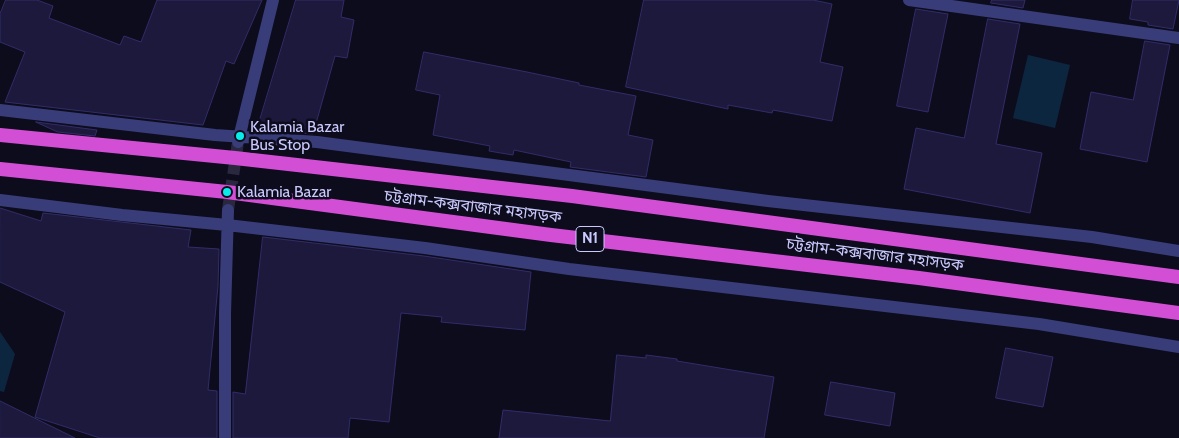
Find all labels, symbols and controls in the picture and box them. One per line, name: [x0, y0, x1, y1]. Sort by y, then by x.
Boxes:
place label: Kalamia Bazar Bus Stop: [250, 117, 344, 155]
marker: Kalamia Bazar Bus Stop: [234, 130, 246, 142]
place label: Kalamia Bazar: [237, 182, 331, 202]
marker: Kalamia Bazar: [221, 186, 233, 198]
street label: চট্টগ্রাম-কক্সবাজার মহাসড়ক: [383, 187, 563, 227]
road number: N1: [576, 226, 604, 252]
street label: চট্টগ্রাম-কক্সবাজার মহাসড়ক: [785, 235, 965, 275]

